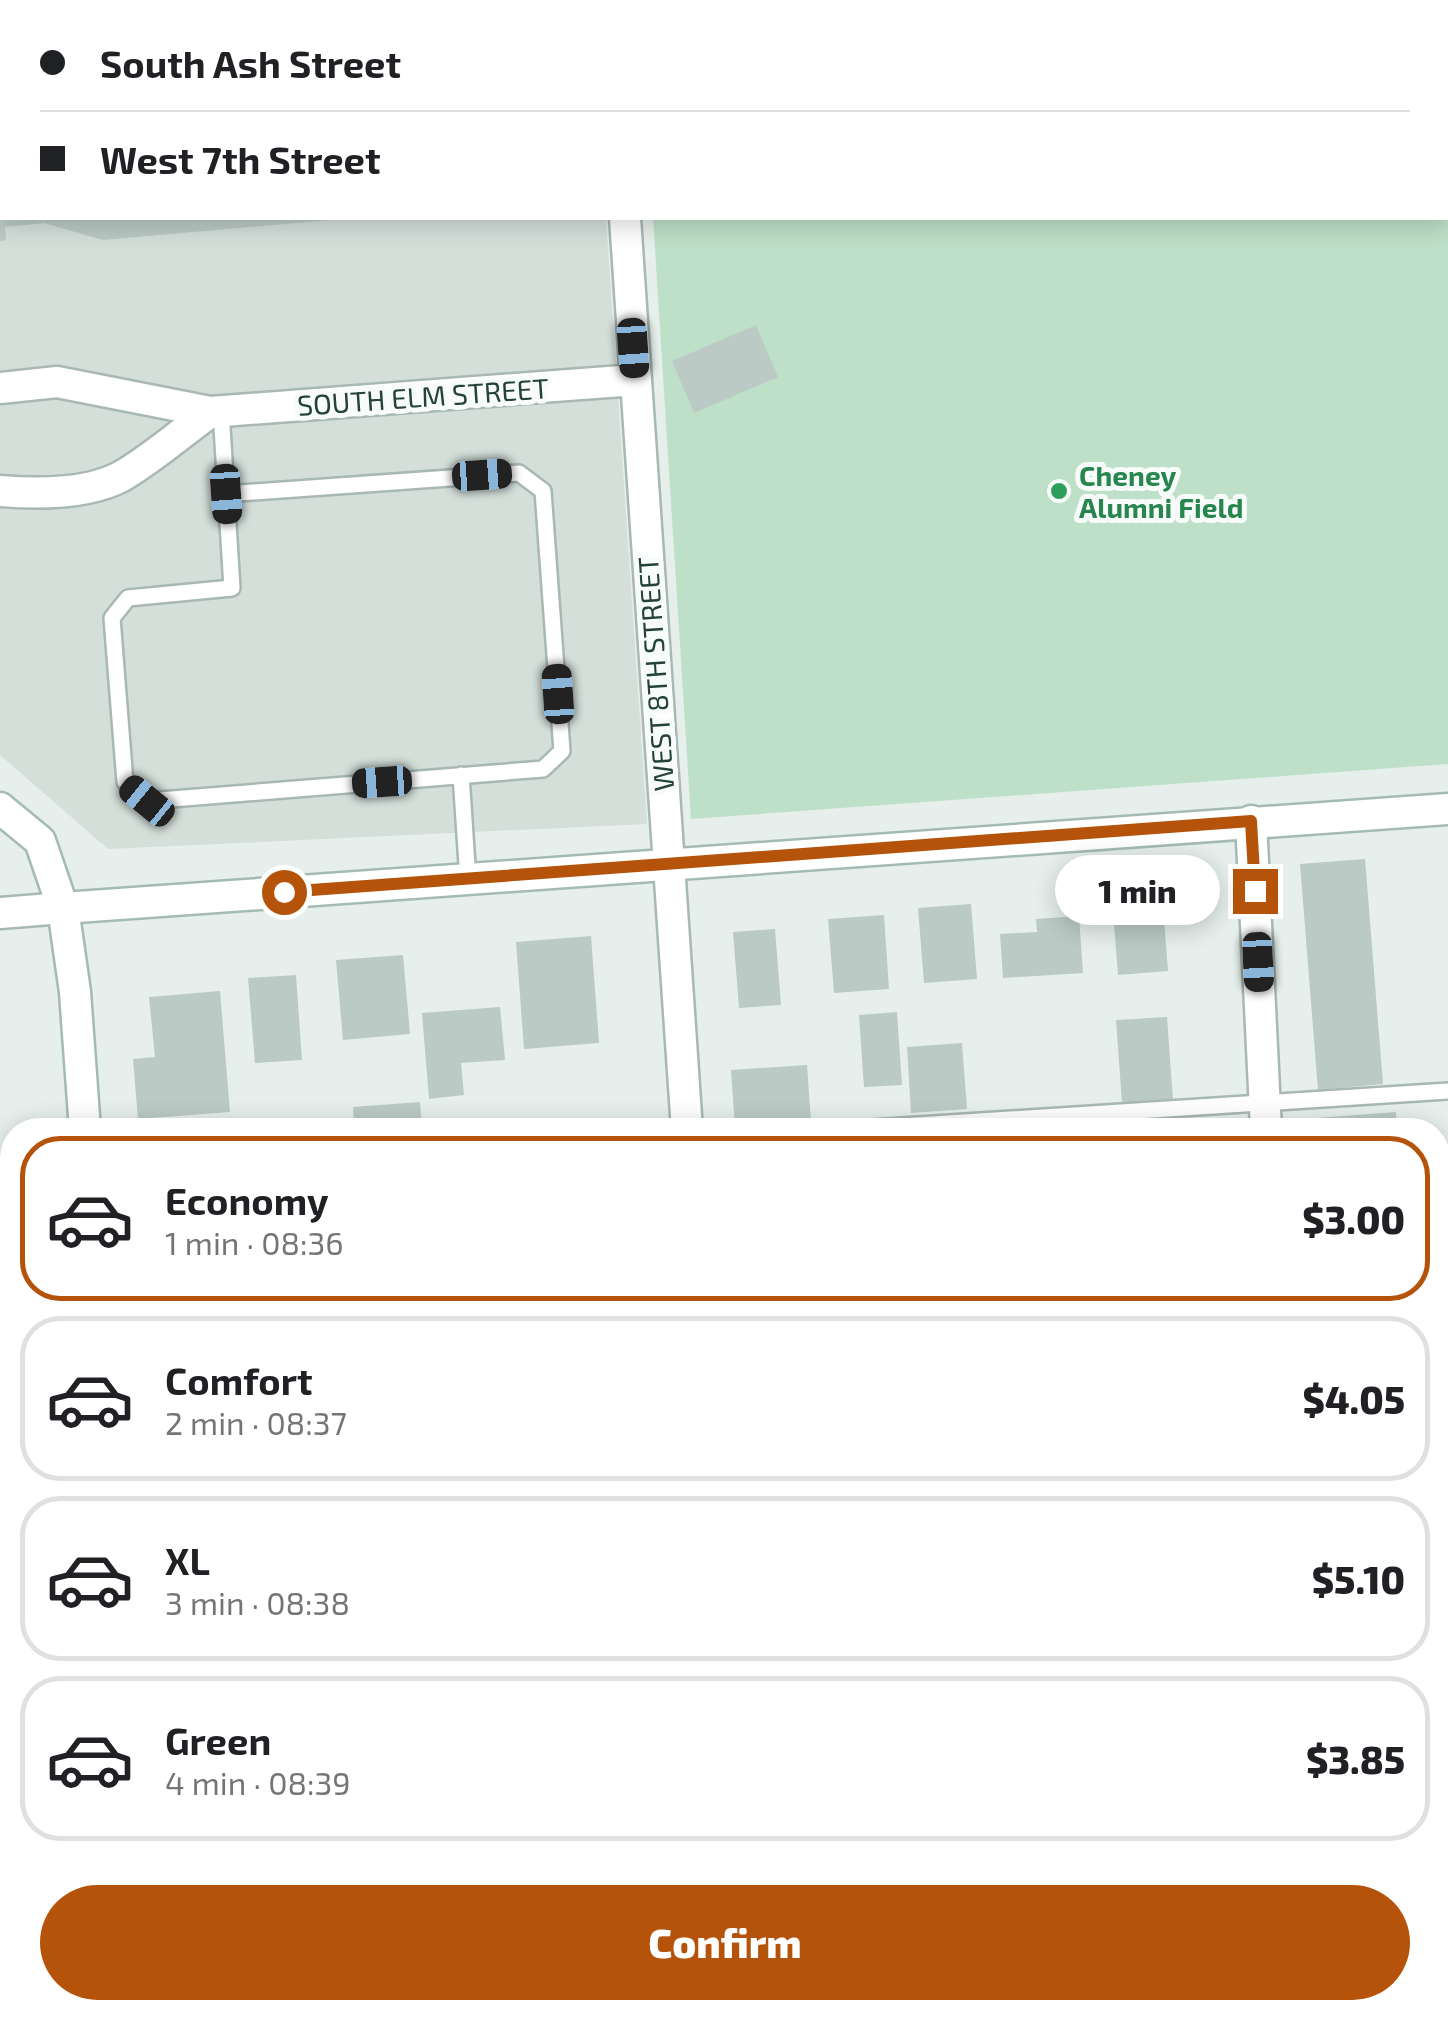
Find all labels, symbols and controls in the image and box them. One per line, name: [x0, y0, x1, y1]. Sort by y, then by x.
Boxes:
text: South Ash Street: [100, 40, 401, 86]
text: West 7th Street: [100, 136, 381, 182]
car: [616, 317, 650, 379]
street label: SOUTH ELM STREET: [296, 370, 550, 422]
car: [451, 458, 513, 492]
place label: Cheney Alumni Field: [1079, 458, 1243, 524]
car: [209, 463, 243, 525]
marker: Cheney Alumni Field: [1048, 480, 1070, 502]
street label: WEST 8TH STREET: [630, 556, 680, 792]
car: [541, 663, 575, 725]
car: [351, 765, 413, 799]
car: [114, 770, 180, 832]
callout: 1 min: [1055, 856, 1220, 926]
route end: [1233, 869, 1278, 914]
route start: [262, 870, 307, 915]
text: 1 min: [1098, 871, 1177, 909]
car: [1241, 931, 1275, 993]
icon: car: [45, 1174, 135, 1264]
text: Economy: [165, 1177, 329, 1223]
text: $3.00: [1302, 1196, 1405, 1242]
text: 1 min · 08:36: [165, 1223, 344, 1261]
icon: car: [45, 1354, 135, 1444]
text: Comfort: [165, 1357, 313, 1403]
text: $4.05: [1303, 1376, 1405, 1422]
text: 2 min · 08:37: [165, 1403, 347, 1441]
icon: car: [45, 1534, 135, 1624]
text: XL: [165, 1537, 210, 1583]
text: $5.10: [1312, 1556, 1405, 1602]
text: 3 min · 08:38: [165, 1583, 350, 1621]
icon: car: [45, 1714, 135, 1804]
text: Green: [165, 1717, 271, 1763]
text: $3.85: [1306, 1736, 1405, 1782]
text: 4 min · 08:39: [165, 1763, 351, 1801]
button: Confirm: [40, 1885, 1410, 2000]

